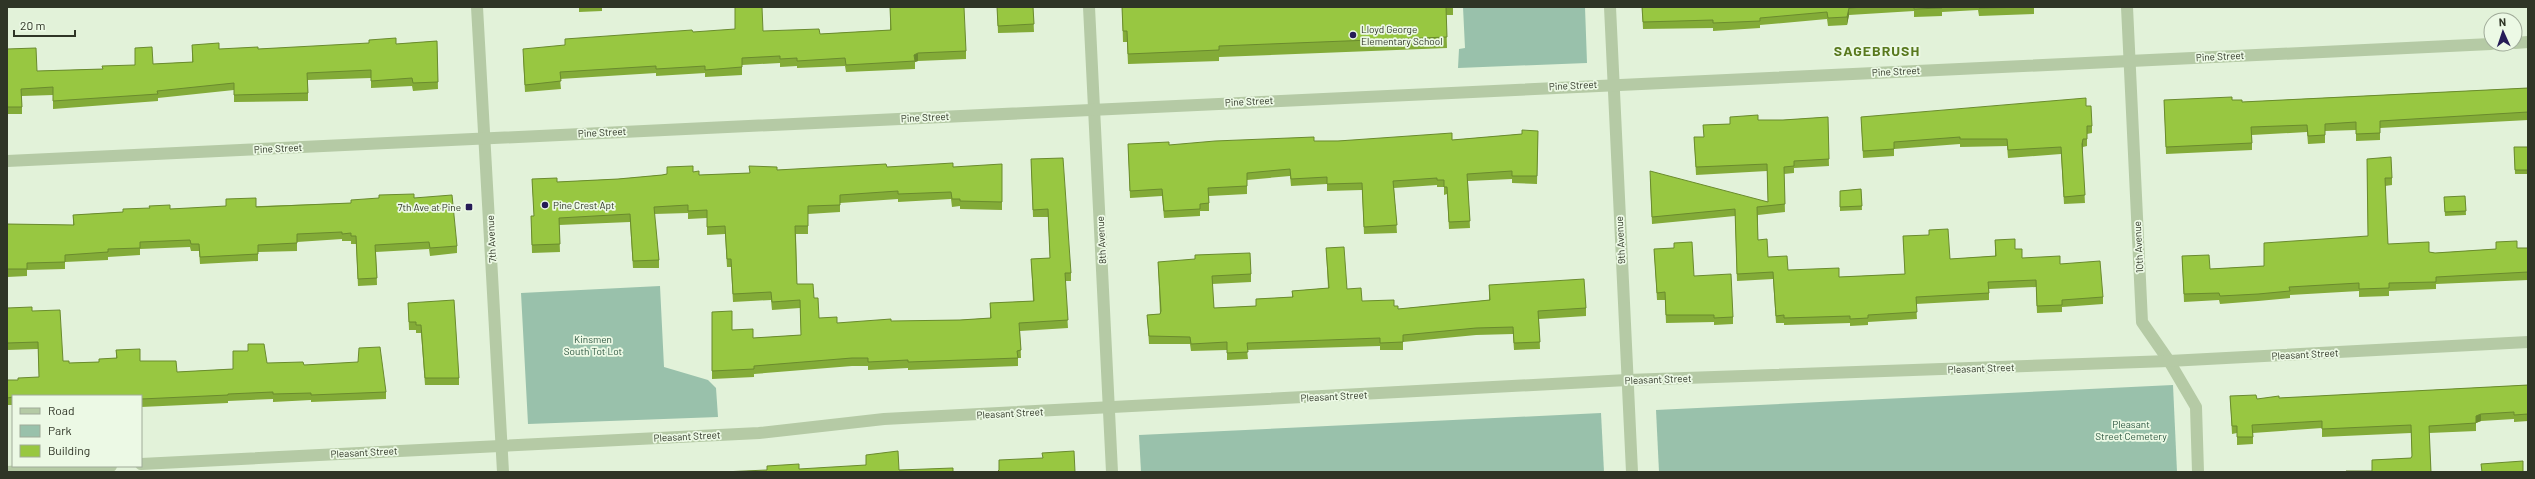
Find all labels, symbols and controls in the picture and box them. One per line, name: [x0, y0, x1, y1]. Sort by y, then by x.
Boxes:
scale bar: [14, 12, 75, 38]
north arrow: [2483, 12, 2523, 52]
text: N: [2498, 15, 2506, 28]
text: 20 m: [20, 18, 46, 32]
place label: Lloyd George Elementary School: [1361, 23, 1442, 47]
marker: Lloyd George Elementary School: [1348, 30, 1358, 40]
district label: SAGEBRUSH: [1834, 42, 1920, 59]
street label: Pine Street: [2196, 49, 2245, 63]
street label: Pine Street: [1872, 64, 1921, 78]
street label: Pine Street: [1549, 78, 1598, 92]
street label: Pine Street: [1225, 94, 1274, 108]
street label: Pine Street: [901, 110, 950, 124]
street label: Pine Street: [578, 125, 627, 139]
street label: Pine Street: [254, 141, 303, 155]
place label: Pine Crest Apt: [553, 199, 615, 211]
marker: Pine Crest Apt: [540, 200, 550, 210]
place label: 7th Ave at Pine: [398, 201, 461, 213]
marker: 7th Ave at Pine: [464, 202, 474, 212]
street label: 7th Avenue: [484, 215, 498, 263]
street label: 8th Avenue: [1094, 216, 1108, 264]
street label: 9th Avenue: [1613, 216, 1627, 264]
street label: 10th Avenue: [2131, 221, 2145, 273]
park label: Kinsmen South Tot Lot: [564, 333, 623, 357]
street label: Pleasant Street: [2271, 346, 2339, 362]
street label: Pleasant Street: [1947, 361, 2015, 375]
street label: Pleasant Street: [1624, 372, 1692, 386]
street label: Pleasant Street: [1300, 388, 1368, 404]
legend: [12, 395, 142, 467]
text: Road: [48, 403, 75, 417]
street label: Pleasant Street: [976, 405, 1044, 421]
park label: Pleasant Street Cemetery: [2095, 418, 2167, 442]
text: Park: [48, 423, 72, 437]
street label: Pleasant Street: [653, 428, 721, 444]
text: Building: [48, 443, 90, 457]
street label: Pleasant Street: [330, 444, 398, 460]

